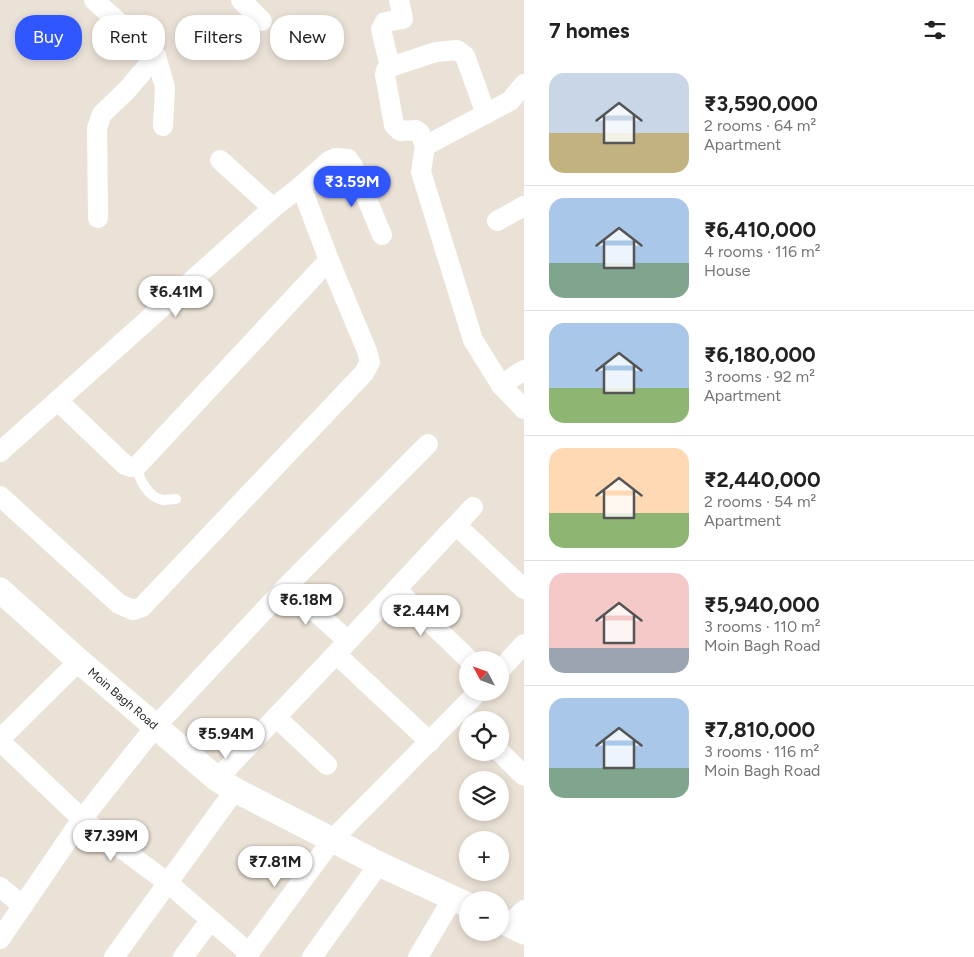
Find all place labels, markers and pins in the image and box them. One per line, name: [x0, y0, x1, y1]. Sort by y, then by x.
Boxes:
pin: ₹3.59M: [311, 166, 393, 208]
pin: ₹6.41M: [135, 276, 217, 318]
pin: ₹6.18M: [265, 584, 347, 626]
pin: ₹2.44M: [380, 594, 462, 637]
pin: ₹5.94M: [185, 718, 267, 760]
pin: ₹7.39M: [70, 820, 152, 862]
pin: ₹7.81M: [234, 846, 316, 888]

